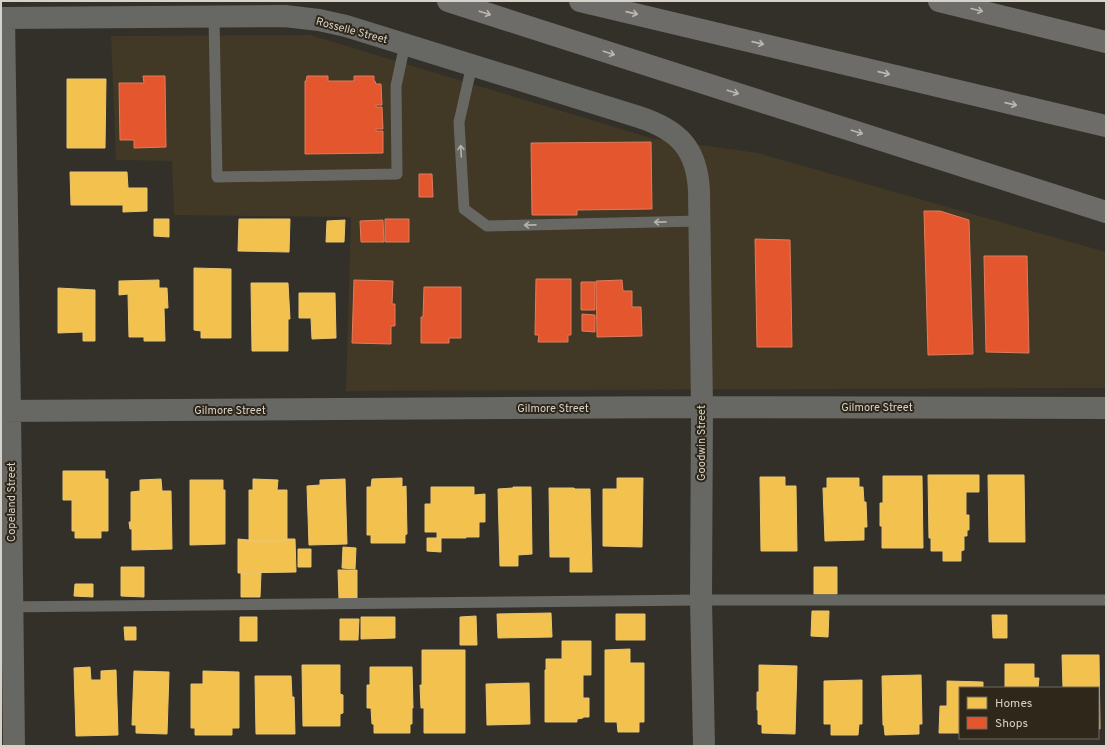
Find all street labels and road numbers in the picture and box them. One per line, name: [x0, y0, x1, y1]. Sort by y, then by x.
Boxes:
street label: Rosselle Street: [314, 15, 389, 47]
street label: Gilmore Street: [841, 401, 913, 415]
street label: Gilmore Street: [517, 402, 589, 416]
street label: Gilmore Street: [194, 404, 266, 418]
street label: Goodwin Street: [695, 405, 709, 481]
street label: Copeland Street: [5, 462, 19, 542]

